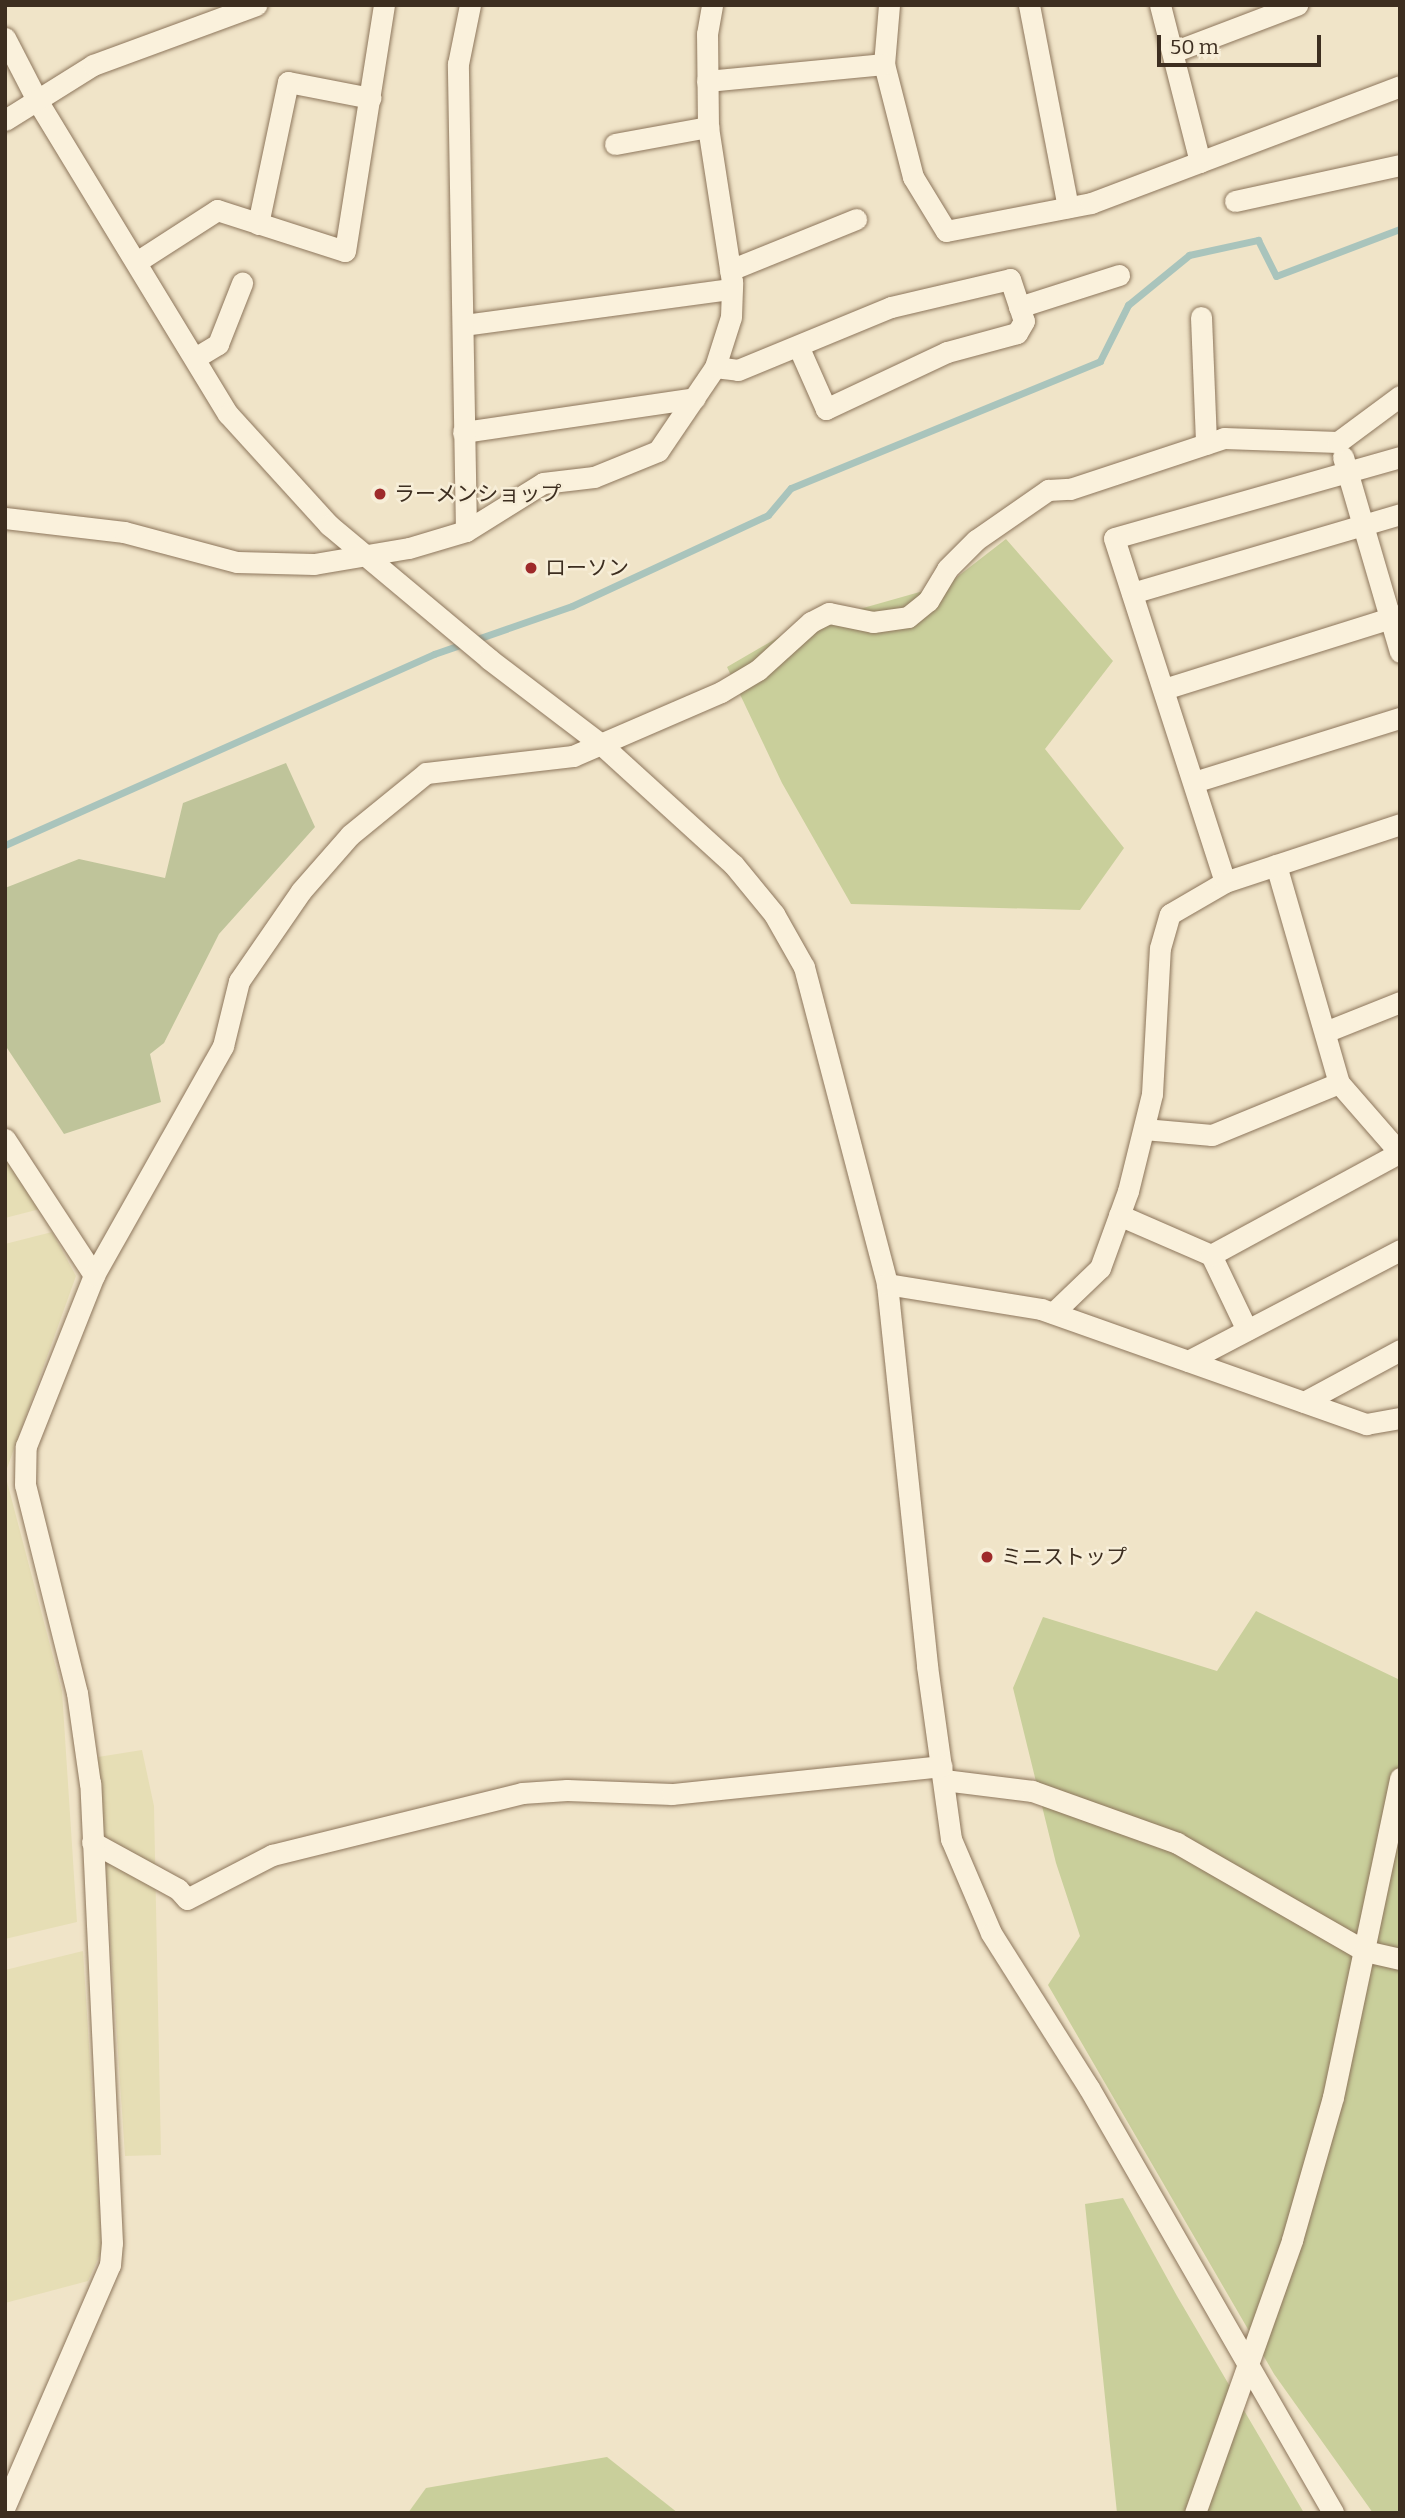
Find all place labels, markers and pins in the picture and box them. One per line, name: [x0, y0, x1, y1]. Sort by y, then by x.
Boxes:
place label: ラーメンショップ: [394, 481, 562, 507]
marker: ラーメンショップ: [372, 486, 388, 502]
place label: ローソン: [545, 555, 629, 581]
marker: ローソン: [523, 560, 539, 576]
place label: ミニストップ: [1001, 1544, 1127, 1570]
marker: ミニストップ: [979, 1549, 995, 1565]

